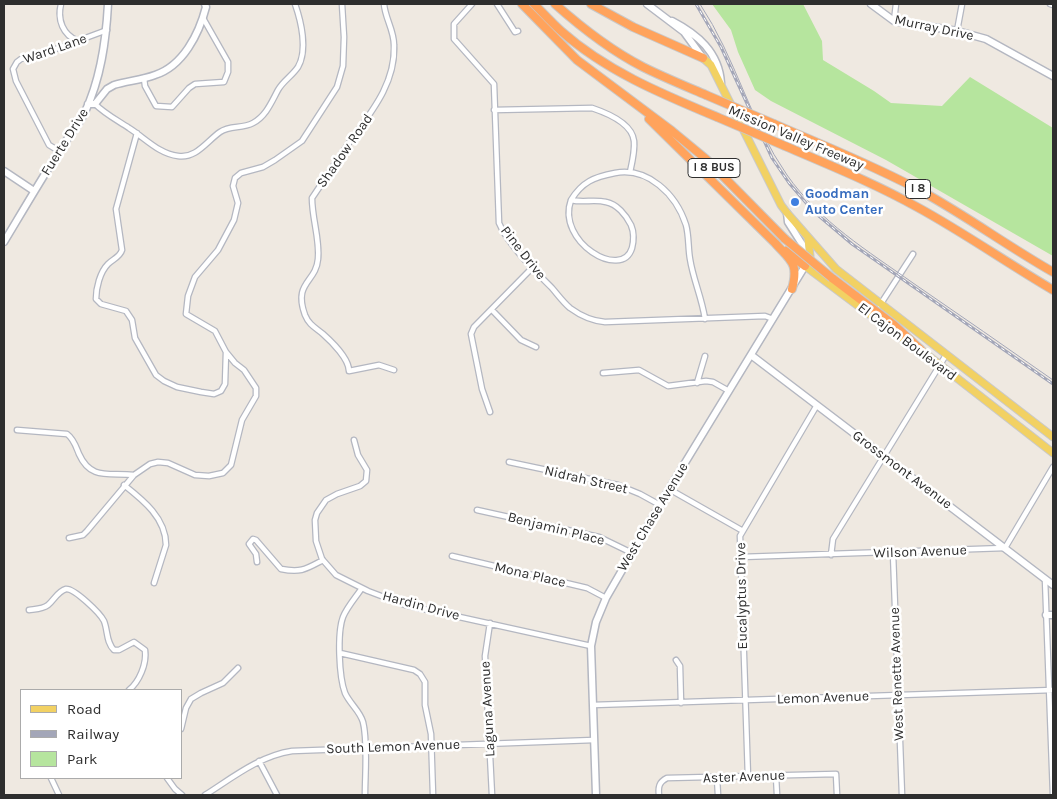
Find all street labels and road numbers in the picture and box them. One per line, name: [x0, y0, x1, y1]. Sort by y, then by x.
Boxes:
street label: Murray Drive: [893, 11, 975, 45]
street label: Ward Lane: [21, 30, 89, 68]
street label: Mission Valley Freeway: [726, 102, 866, 174]
street label: Fuerte Drive: [38, 105, 92, 179]
street label: Shadow Road: [313, 111, 377, 191]
road number: I 8 BUS: [688, 158, 740, 178]
road number: I 8: [906, 180, 930, 198]
street label: Pine Drive: [497, 223, 549, 283]
street label: El Cajon Boulevard: [854, 299, 960, 385]
street label: Grossmont Avenue: [849, 427, 955, 513]
street label: West Chase Avenue: [614, 460, 692, 574]
street label: Nidrah Street: [543, 462, 629, 498]
street label: Benjamin Place: [506, 509, 606, 549]
street label: Eucalyptus Drive: [733, 542, 751, 650]
street label: Wilson Avenue: [873, 542, 967, 562]
street label: Mona Place: [493, 559, 567, 591]
street label: Hardin Drive: [381, 588, 461, 624]
street label: West Renette Avenue: [886, 607, 908, 741]
street label: Laguna Avenue: [477, 661, 499, 757]
street label: Lemon Avenue: [777, 688, 869, 708]
street label: South Lemon Avenue: [326, 736, 460, 758]
street label: Aster Avenue: [703, 767, 785, 787]

